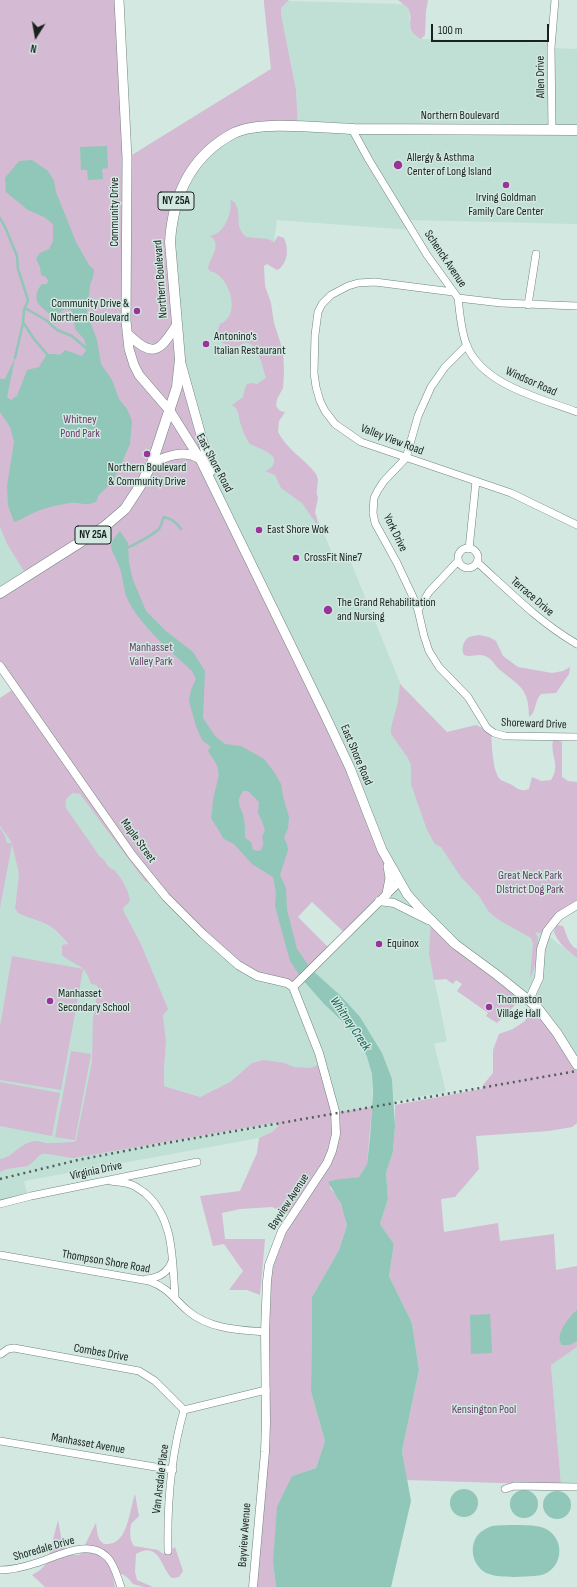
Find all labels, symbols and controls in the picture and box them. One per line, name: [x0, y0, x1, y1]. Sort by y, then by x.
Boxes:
north arrow: [16, 16, 56, 56]
scale bar: [433, 16, 551, 42]
text: 100 m: [438, 23, 463, 38]
text: N: [29, 41, 38, 55]
street label: Allen Drive: [533, 56, 549, 98]
street label: Northern Boulevard: [421, 109, 499, 123]
place label: Allergy & Asthma Center of Long Island: [407, 151, 492, 179]
marker: Allergy & Asthma Center of Long Island: [392, 159, 404, 171]
street label: Community Drive: [108, 177, 122, 247]
marker: Irving Goldman Family Care Center: [501, 180, 511, 190]
place label: Irving Goldman Family Care Center: [468, 191, 544, 219]
road number: NY 25A: [158, 192, 194, 210]
street label: Schenck Avenue: [421, 228, 469, 290]
street label: Northern Boulevard: [151, 239, 171, 319]
place label: Community Drive & Northern Boulevard: [51, 297, 129, 325]
marker: Community Drive & Northern Boulevard: [132, 306, 142, 316]
place label: Antonino's Italian Restaurant: [214, 330, 286, 358]
marker: Antonino's Italian Restaurant: [201, 339, 211, 349]
street label: Windsor Road: [503, 364, 559, 400]
park label: Whitney Pond Park: [60, 413, 100, 441]
street label: Valley View Road: [358, 421, 426, 459]
street label: East Shore Road: [193, 431, 235, 495]
marker: Northern Boulevard & Community Drive: [142, 449, 152, 459]
place label: Northern Boulevard & Community Drive: [108, 461, 186, 489]
street label: York Drive: [380, 512, 410, 554]
place label: East Shore Wok: [267, 523, 329, 537]
marker: East Shore Wok: [254, 525, 264, 535]
road number: NY 25A: [75, 526, 111, 544]
place label: CrossFit Nine7: [304, 551, 362, 565]
marker: CrossFit Nine7: [291, 553, 301, 563]
street label: Terrace Drive: [507, 574, 557, 620]
place label: The Grand Rehabilitation and Nursing: [337, 596, 436, 624]
marker: The Grand Rehabilitation and Nursing: [322, 604, 334, 616]
park label: Manhasset Valley Park: [129, 641, 173, 669]
street label: Shoreward Drive: [501, 716, 567, 732]
street label: East Shore Road: [337, 723, 375, 787]
street label: Maple Street: [117, 816, 159, 866]
park label: Great Neck Park DIstrict Dog Park: [496, 869, 564, 897]
place label: Equinox: [387, 937, 419, 951]
marker: Equinox: [374, 939, 384, 949]
place label: Manhasset Secondary School: [58, 987, 130, 1015]
place label: Thomaston Village Hall: [497, 993, 542, 1021]
water label: Whitney Creek: [326, 994, 374, 1054]
marker: Manhasset Secondary School: [45, 996, 55, 1006]
marker: Thomaston Village Hall: [484, 1002, 494, 1012]
street label: Virginia Drive: [69, 1158, 123, 1184]
street label: Bayview Avenue: [265, 1171, 313, 1233]
street label: Thompson Shore Road: [61, 1247, 151, 1277]
street label: Combes Drive: [72, 1341, 130, 1365]
park label: Kensington Pool: [452, 1403, 516, 1417]
street label: Manhasset Avenue: [50, 1430, 126, 1458]
street label: Van Arsdale Place: [150, 1444, 172, 1514]
street label: Bayview Avenue: [236, 1502, 254, 1568]
street label: Shoredale Drive: [12, 1533, 76, 1565]

